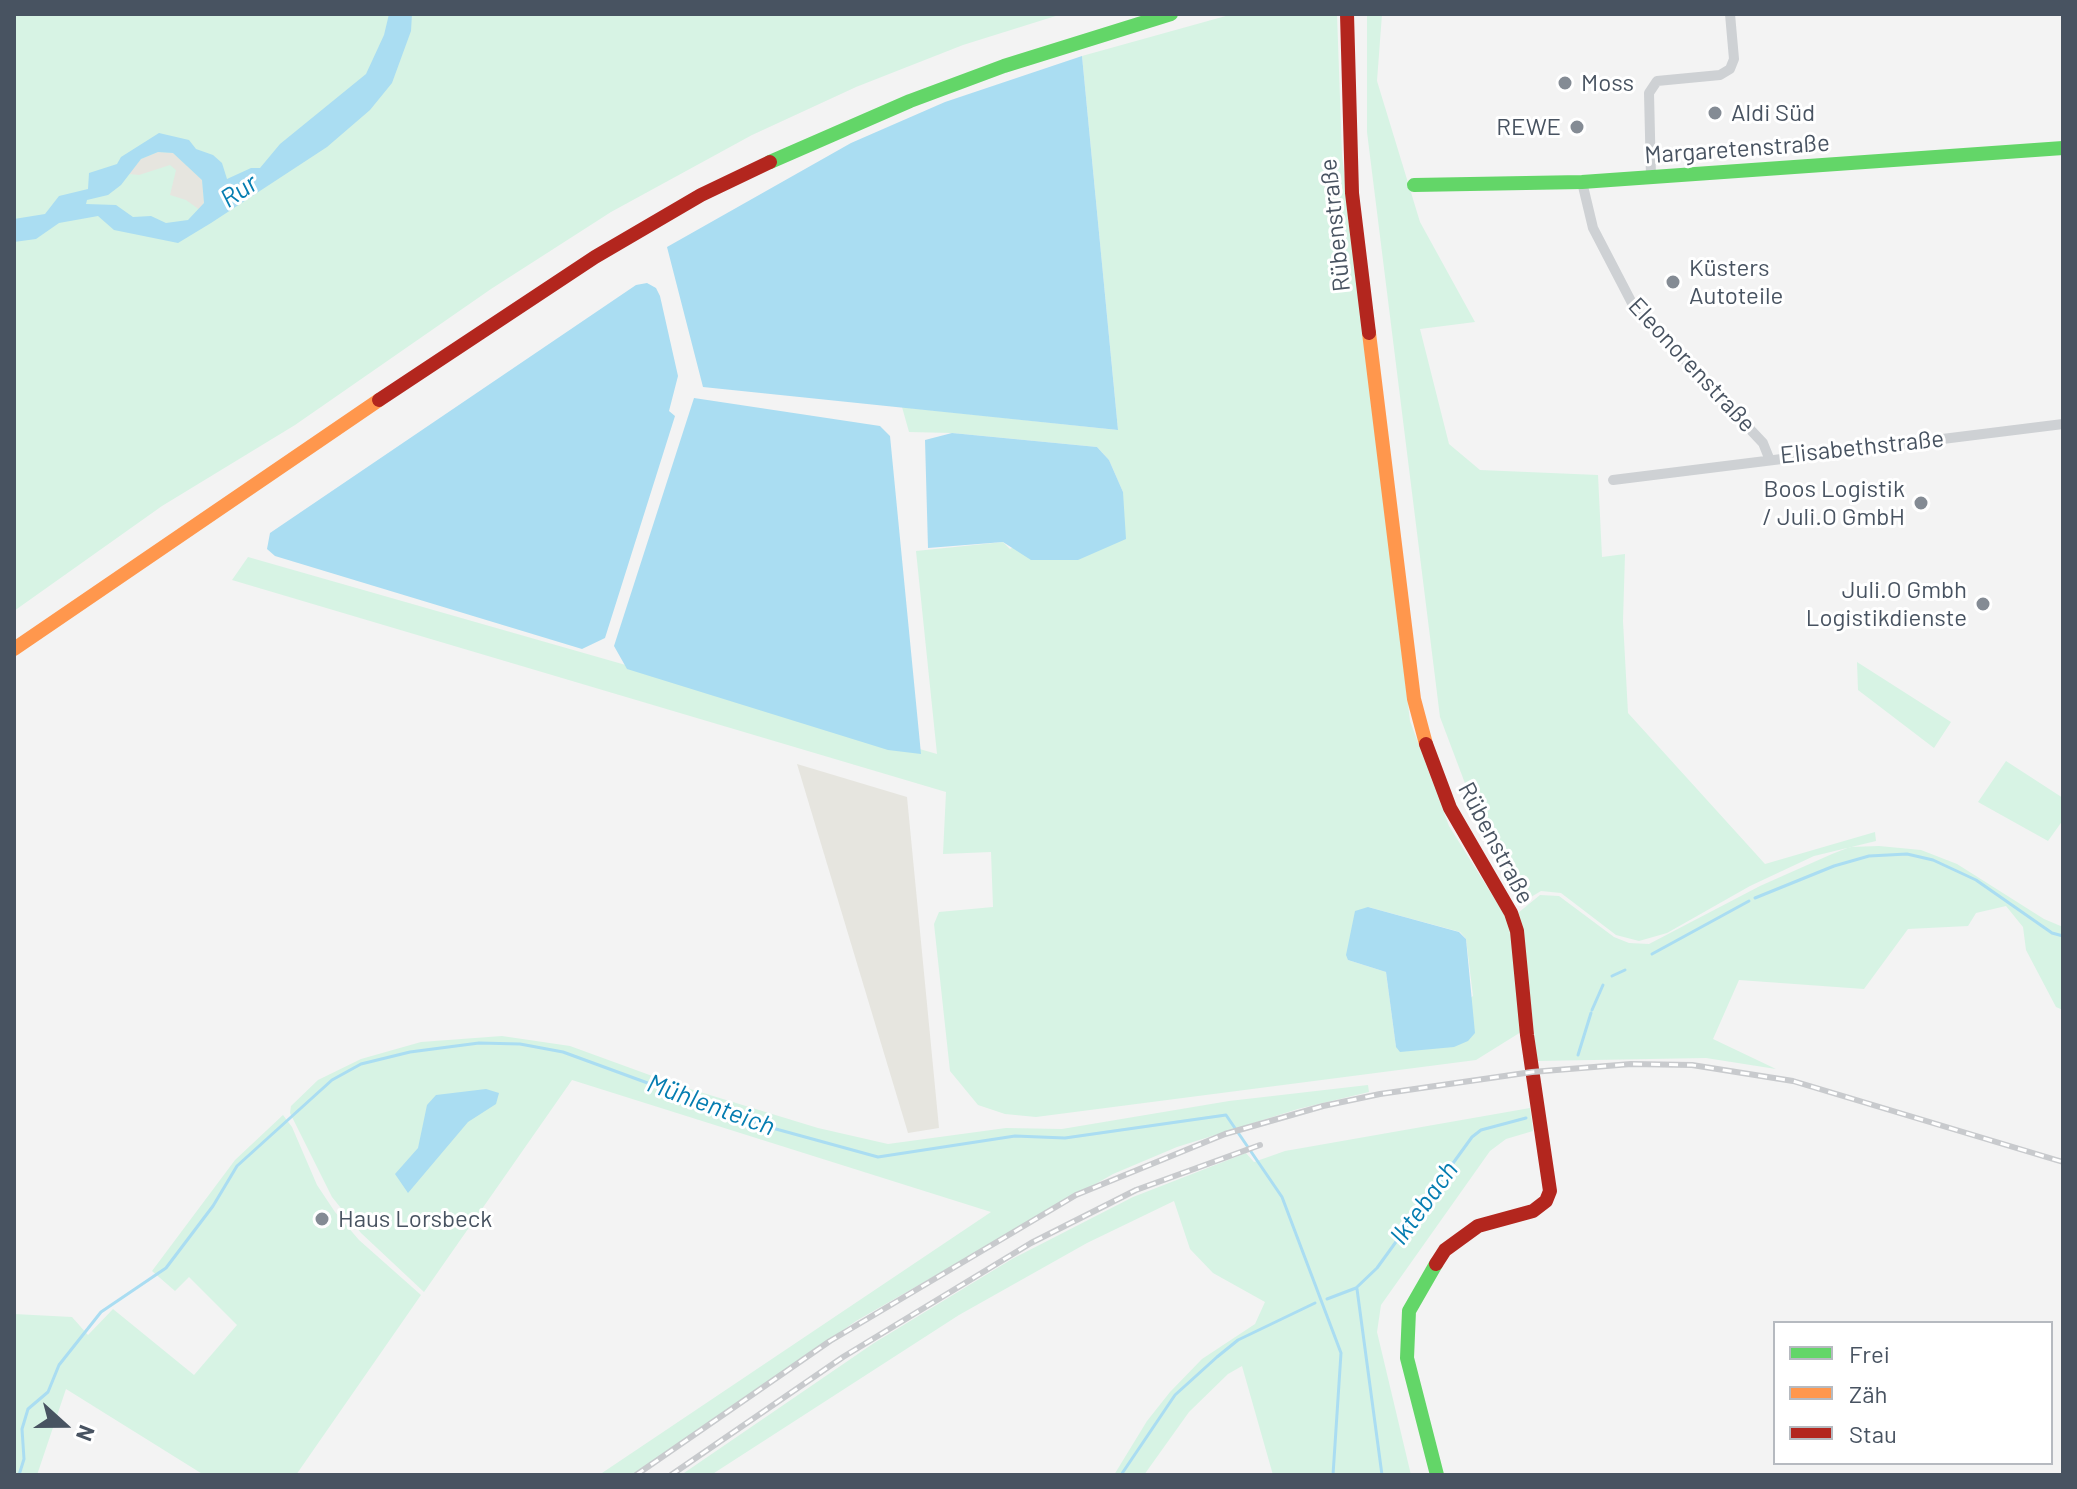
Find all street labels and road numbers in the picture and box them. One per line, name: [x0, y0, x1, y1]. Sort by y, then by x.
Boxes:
street label: Margaretenstraße: [1643, 128, 1831, 170]
street label: Rübenstraße: [1314, 157, 1356, 293]
street label: Eleonorenstraße: [1622, 292, 1762, 438]
street label: Elisabethstraße: [1779, 424, 1945, 470]
street label: Rübenstraße: [1452, 777, 1540, 909]

